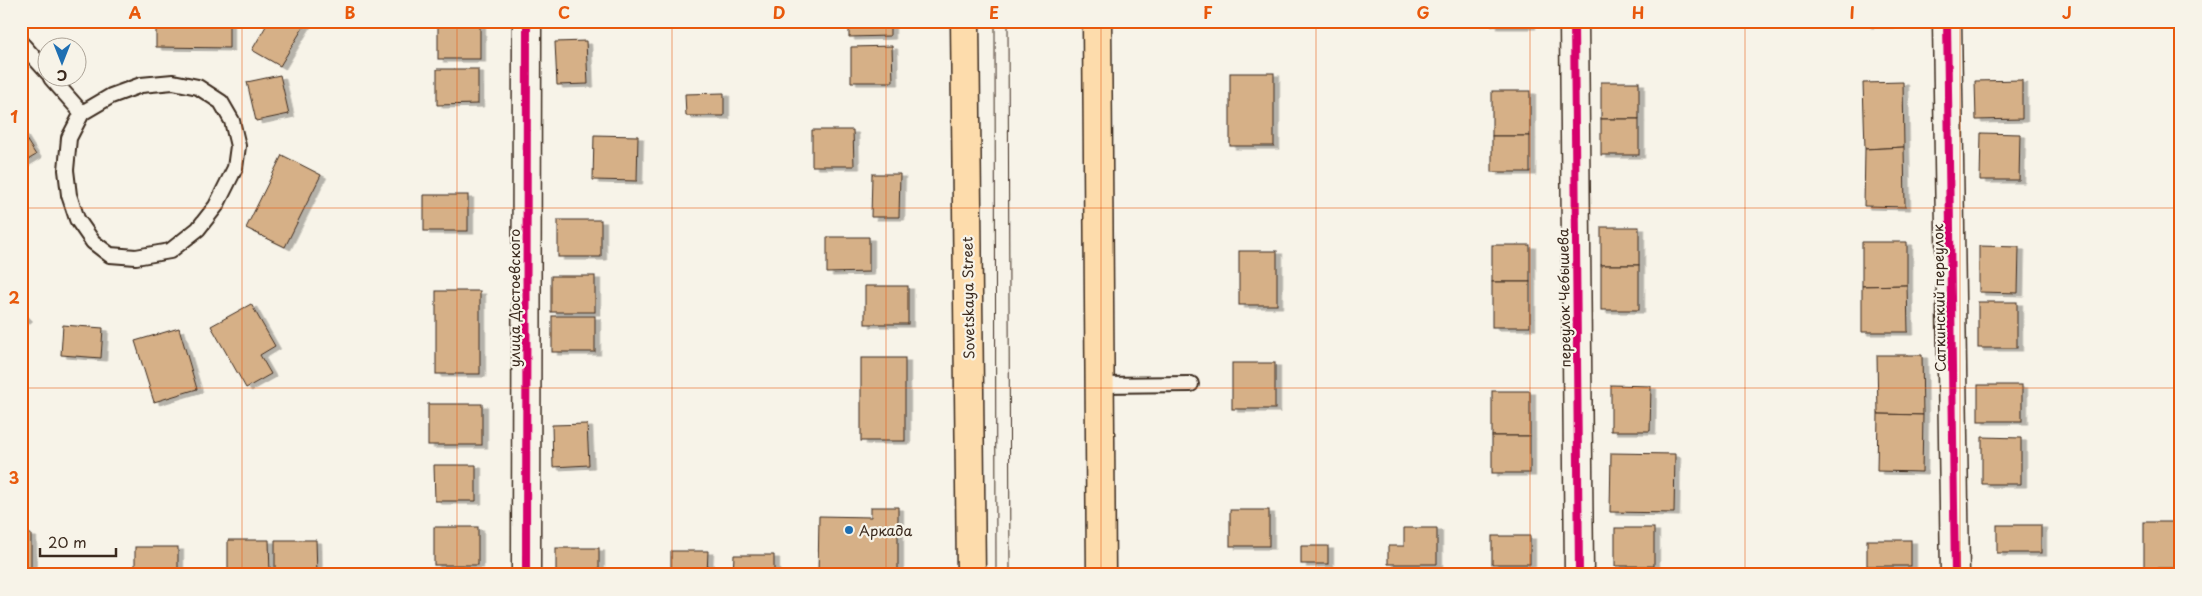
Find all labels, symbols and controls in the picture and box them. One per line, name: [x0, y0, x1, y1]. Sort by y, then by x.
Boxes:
text: A: [129, 0, 142, 24]
text: B: [345, 0, 356, 24]
text: C: [558, 0, 570, 24]
text: D: [773, 0, 785, 24]
text: E: [989, 0, 999, 24]
text: F: [1203, 0, 1213, 24]
text: G: [1416, 0, 1430, 24]
text: H: [1632, 0, 1644, 24]
text: I: [1849, 0, 1855, 24]
text: J: [2062, 0, 2072, 24]
north arrow: [38, 38, 88, 88]
text: С: [57, 65, 67, 86]
text: 1: [10, 104, 18, 128]
street label: Саткинский переулок: [1927, 223, 1951, 372]
street label: переулок Чебышева: [1552, 228, 1576, 368]
street label: улица Достоевского: [504, 229, 525, 367]
street label: Sovetskaya Street: [956, 236, 980, 360]
text: 2: [8, 285, 20, 309]
text: 3: [9, 465, 19, 489]
place label: Аркада: [859, 520, 912, 541]
marker: Аркада: [843, 524, 855, 536]
scale bar: [40, 526, 116, 558]
text: 20 m: [48, 530, 87, 553]

